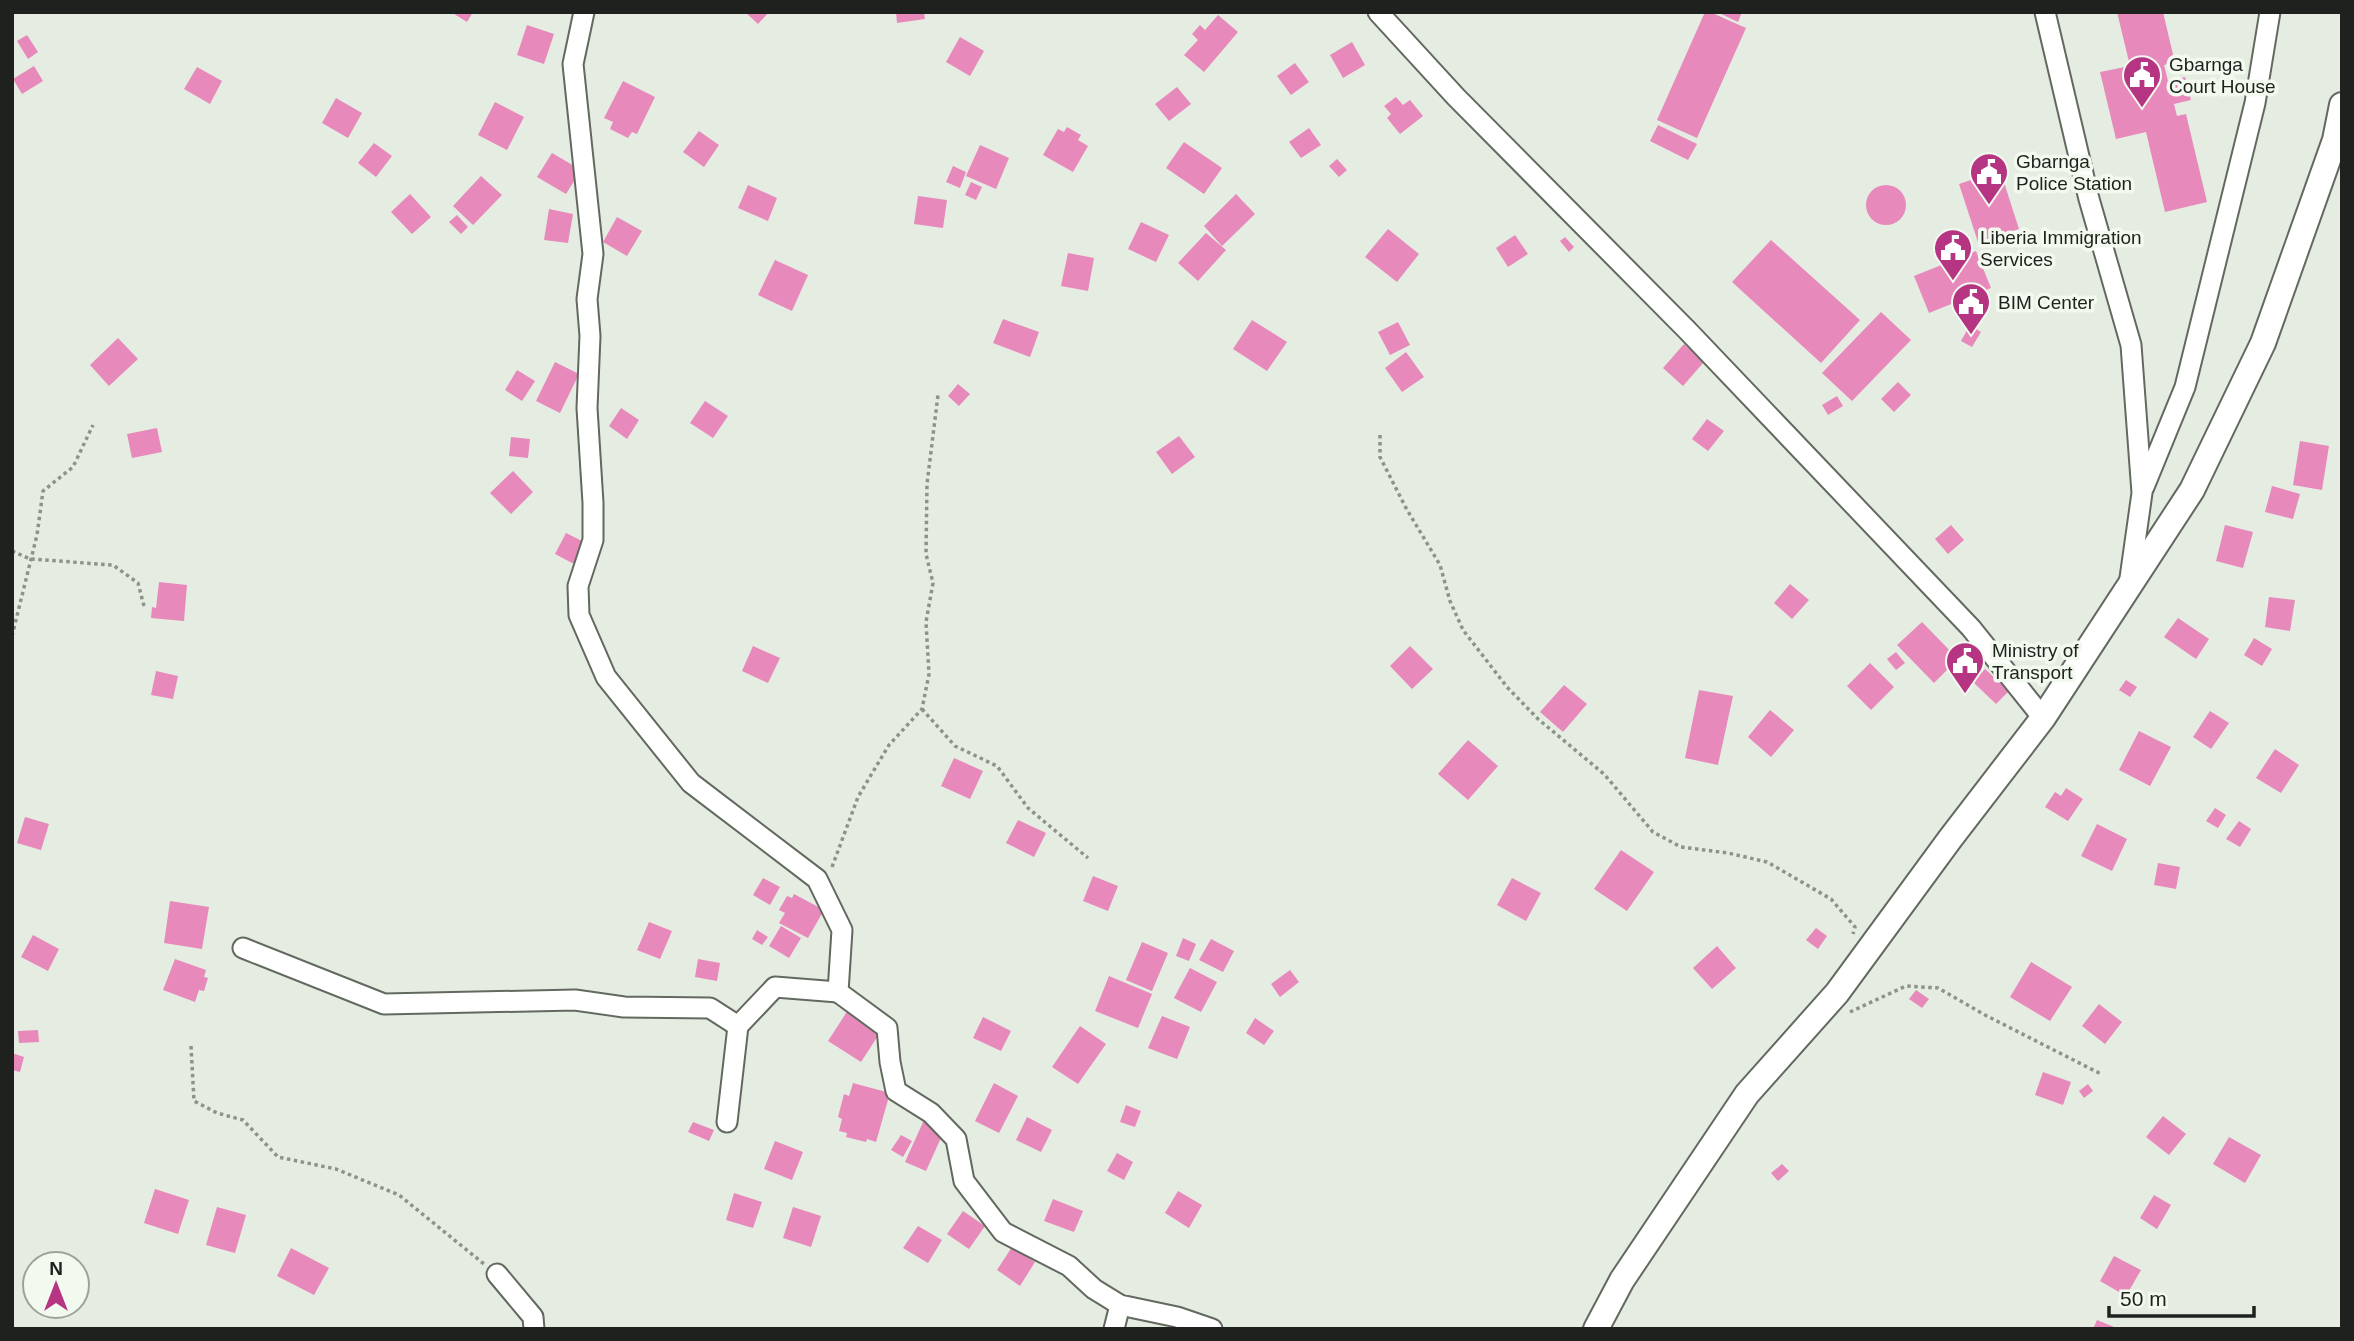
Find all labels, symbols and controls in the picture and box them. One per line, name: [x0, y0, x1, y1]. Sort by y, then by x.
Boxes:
public building icon: Gbarnga Court House: [2121, 54, 2163, 109]
place label: Gbarnga Court House: [2169, 54, 2276, 97]
public building icon: Gbarnga Police Station: [1968, 151, 2010, 206]
place label: Gbarnga Police Station: [2016, 151, 2132, 194]
public building icon: Liberia Immigration Services: [1932, 227, 1974, 282]
place label: Liberia Immigration Services: [1980, 227, 2142, 270]
public building icon: BIM Center: [1950, 281, 1992, 336]
place label: BIM Center: [1998, 292, 2095, 313]
public building icon: Ministry of Transport: [1944, 640, 1986, 695]
place label: Ministry of Transport: [1992, 640, 2079, 683]
north arrow: [21, 1250, 91, 1320]
text: N: [49, 1258, 63, 1279]
scale bar: [2109, 1274, 2254, 1318]
text: 50 m: [2120, 1287, 2167, 1310]

